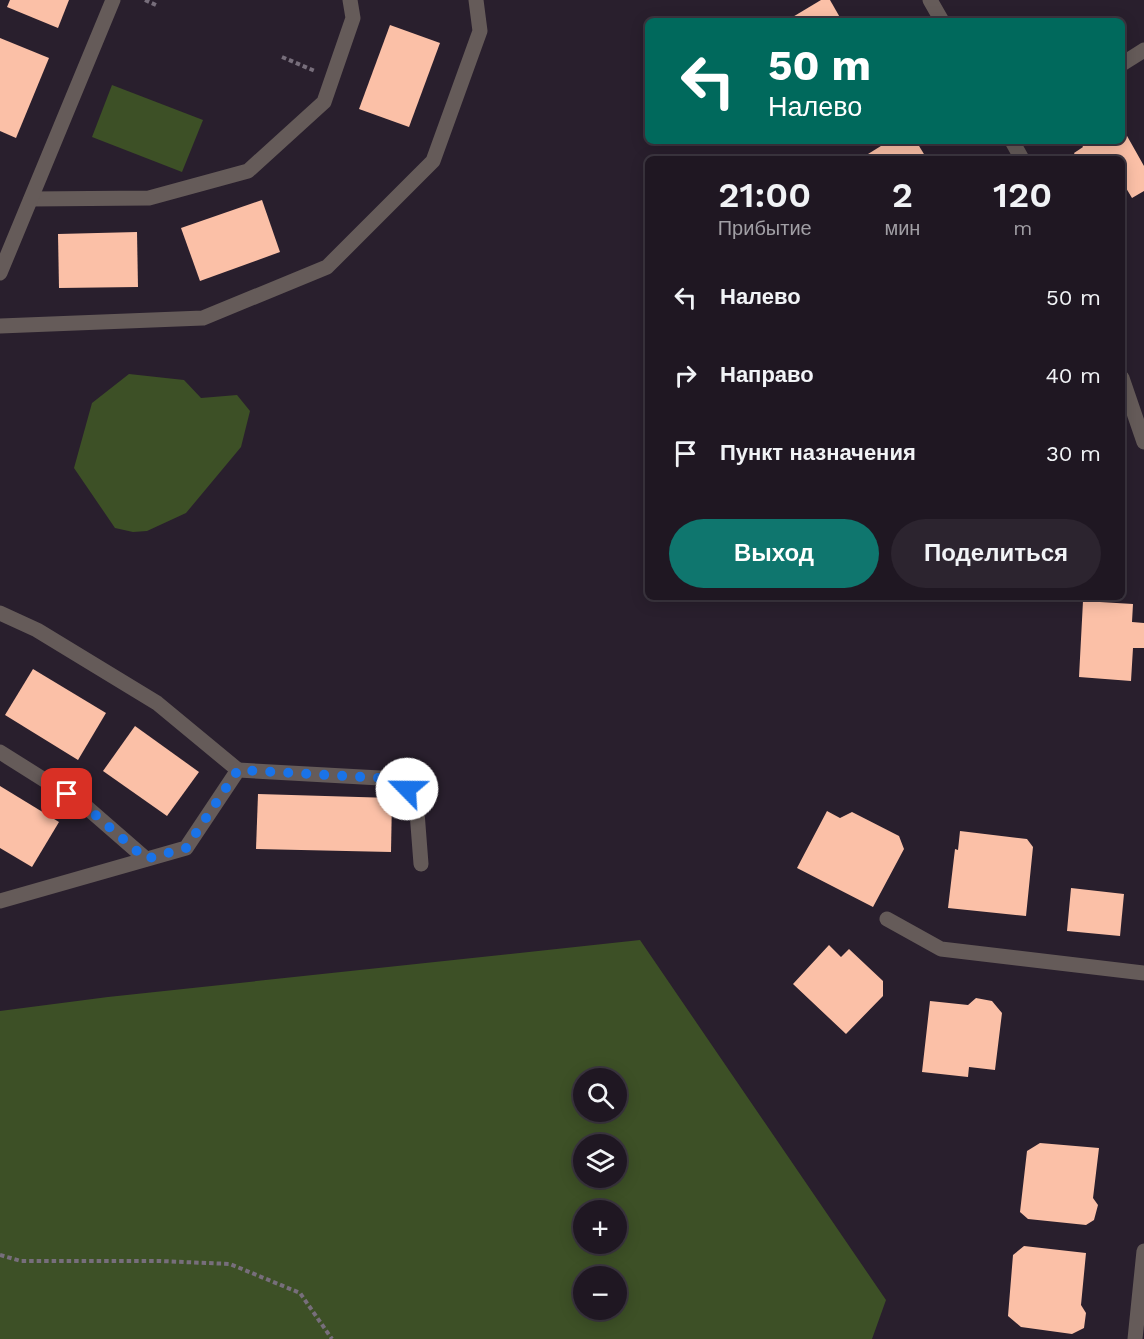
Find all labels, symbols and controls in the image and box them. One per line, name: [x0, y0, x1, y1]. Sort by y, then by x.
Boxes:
text: 50 m: [768, 41, 871, 90]
icon: left: [669, 42, 747, 120]
text: Налево: [768, 91, 862, 123]
text: 21:00: [718, 174, 811, 216]
text: 2: [892, 174, 913, 216]
text: 120: [993, 174, 1052, 216]
text: Прибытие: [718, 216, 812, 240]
text: мин: [884, 216, 920, 240]
text: m: [1013, 216, 1032, 240]
icon: left: [669, 281, 702, 314]
text: Налево: [720, 284, 801, 309]
text: 50 m: [1046, 285, 1101, 310]
icon: right: [669, 359, 702, 392]
text: Направо: [720, 362, 814, 387]
text: 40 m: [1045, 363, 1101, 388]
icon: arrive: [669, 437, 702, 470]
text: Пункт назначения: [720, 440, 916, 465]
text: 30 m: [1046, 441, 1101, 466]
button: Выход: [669, 519, 879, 588]
button: Поделиться: [891, 519, 1101, 588]
position arrow: [375, 757, 439, 821]
pin: [41, 768, 92, 819]
icon: arrive: [50, 777, 83, 810]
map controls: [573, 1068, 627, 1320]
button: search: [573, 1068, 627, 1122]
button: layers: [573, 1134, 627, 1188]
button: +: [573, 1200, 627, 1254]
button: −: [573, 1266, 627, 1320]

